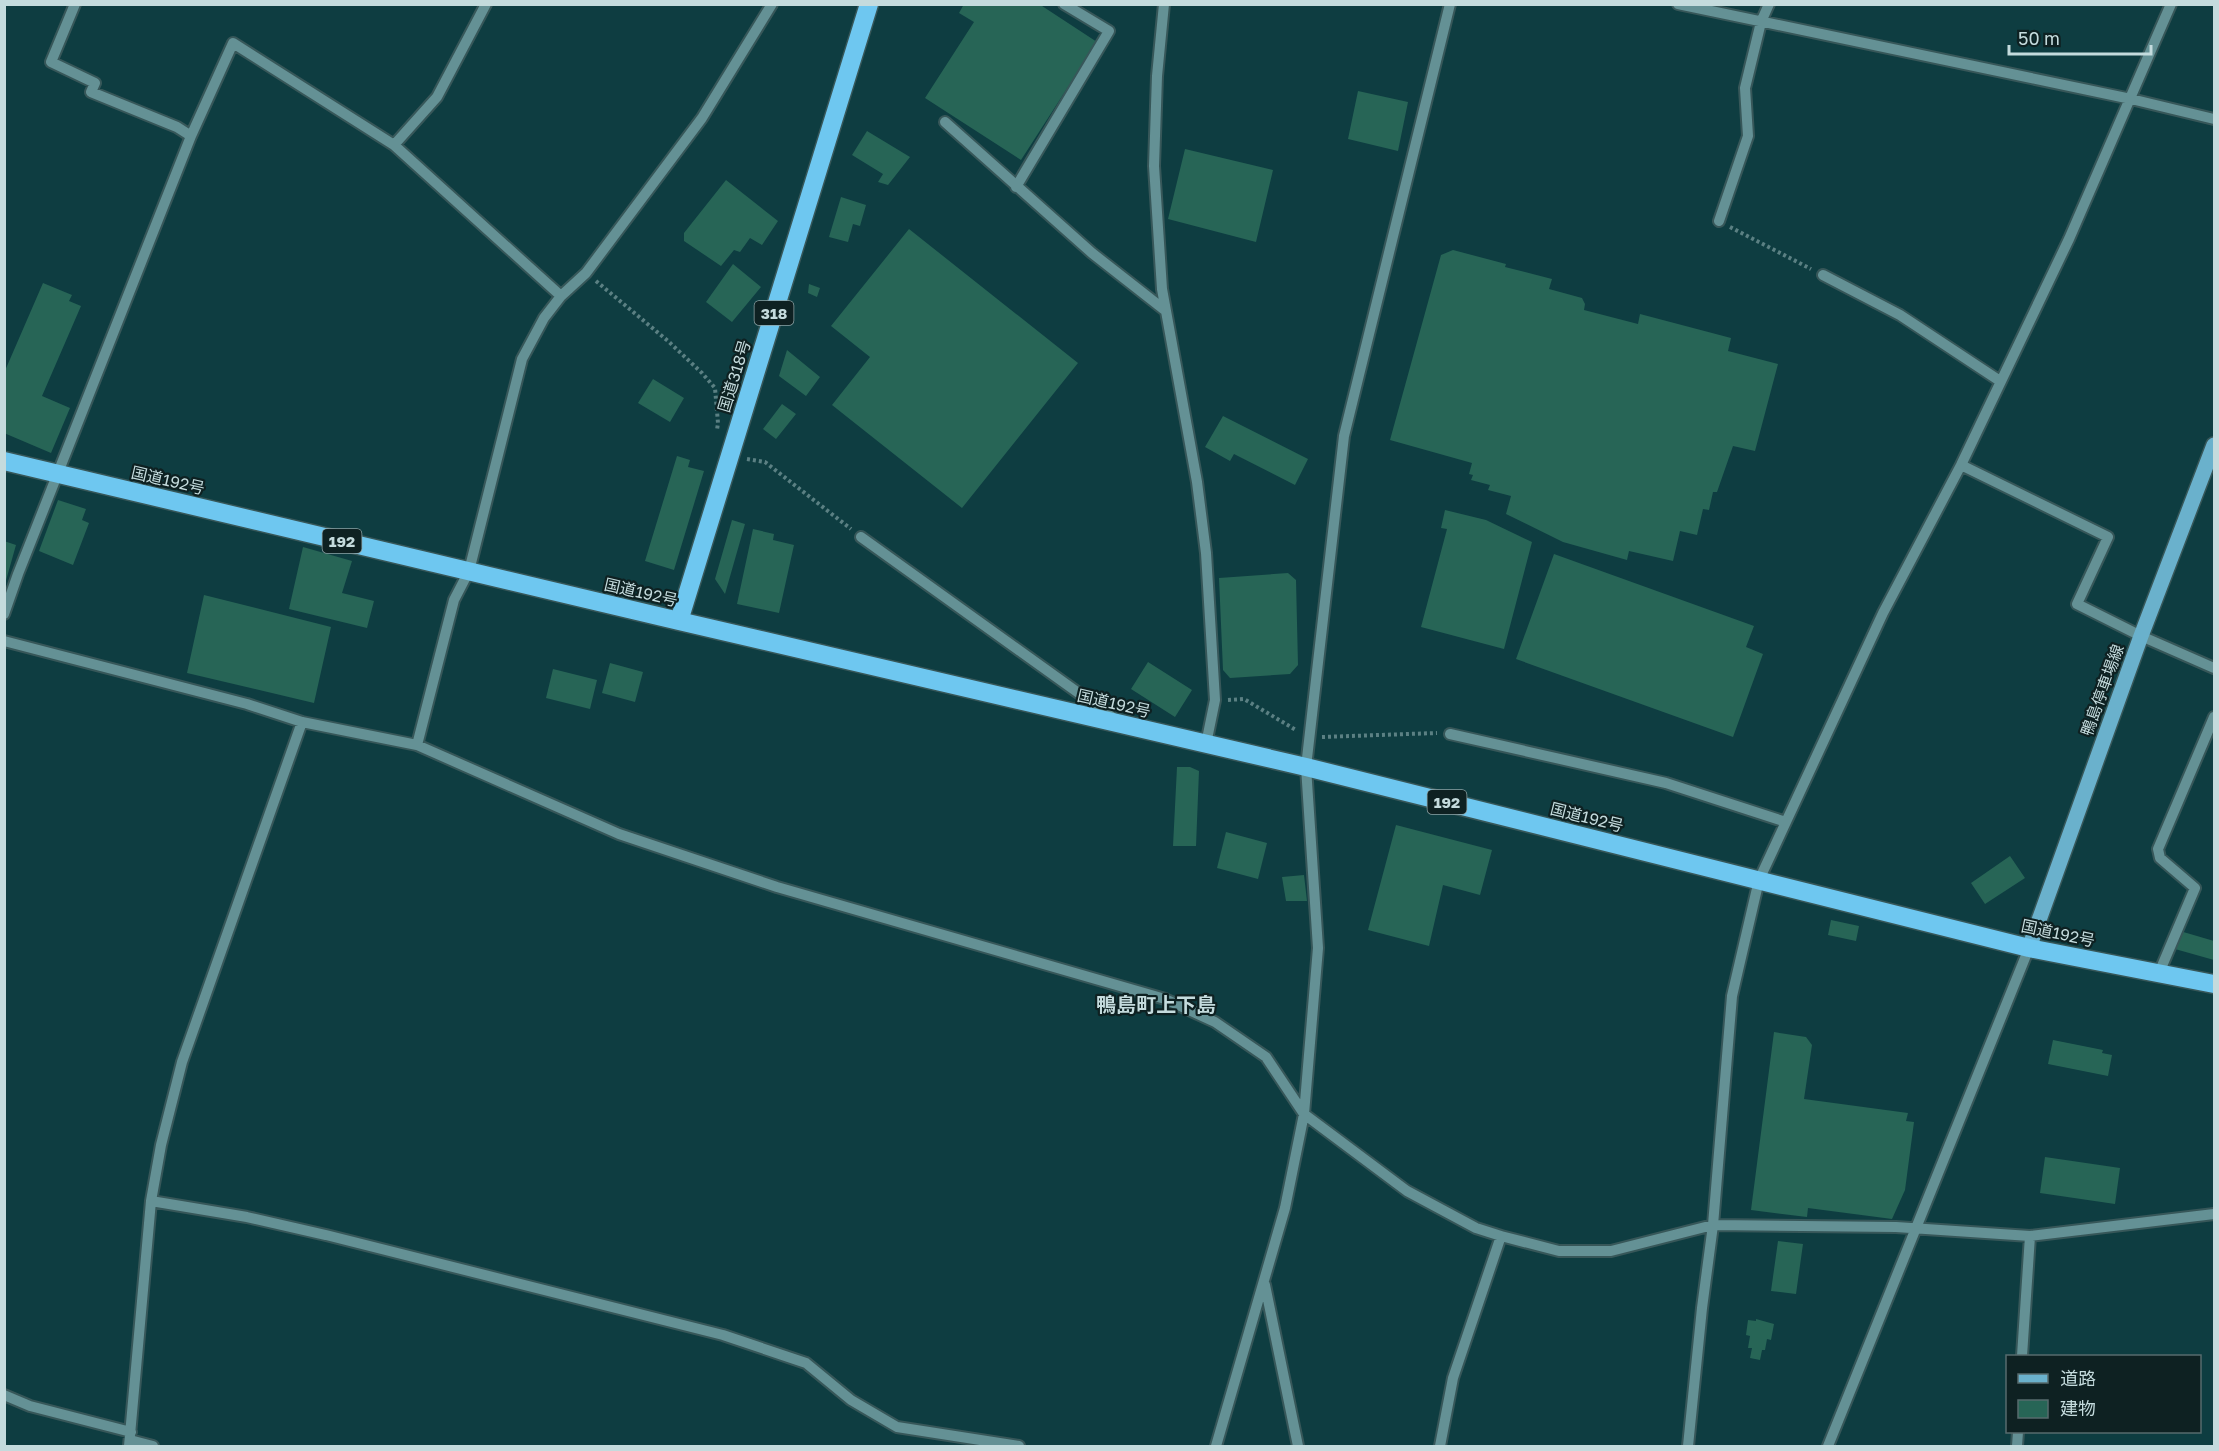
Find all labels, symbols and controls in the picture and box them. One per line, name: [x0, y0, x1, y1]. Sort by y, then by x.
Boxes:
scale bar: [2009, 18, 2152, 56]
text: 50 m: [2018, 27, 2060, 49]
road number: 318: [754, 301, 794, 325]
street label: 国道318号: [713, 337, 755, 415]
street label: 国道192号: [129, 462, 207, 498]
road number: 192: [322, 529, 362, 553]
street label: 国道192号: [602, 574, 680, 610]
street label: 鴨島停車場線: [2076, 641, 2128, 739]
street label: 国道192号: [1075, 685, 1153, 721]
road number: 192: [1428, 790, 1466, 814]
street label: 国道192号: [1548, 798, 1626, 836]
street label: 国道192号: [2019, 915, 2097, 951]
district label: 鴨島町上下島: [1096, 992, 1216, 1016]
legend: [2006, 1355, 2201, 1433]
text: 道路: [2060, 1367, 2096, 1389]
text: 建物: [2060, 1397, 2096, 1419]

